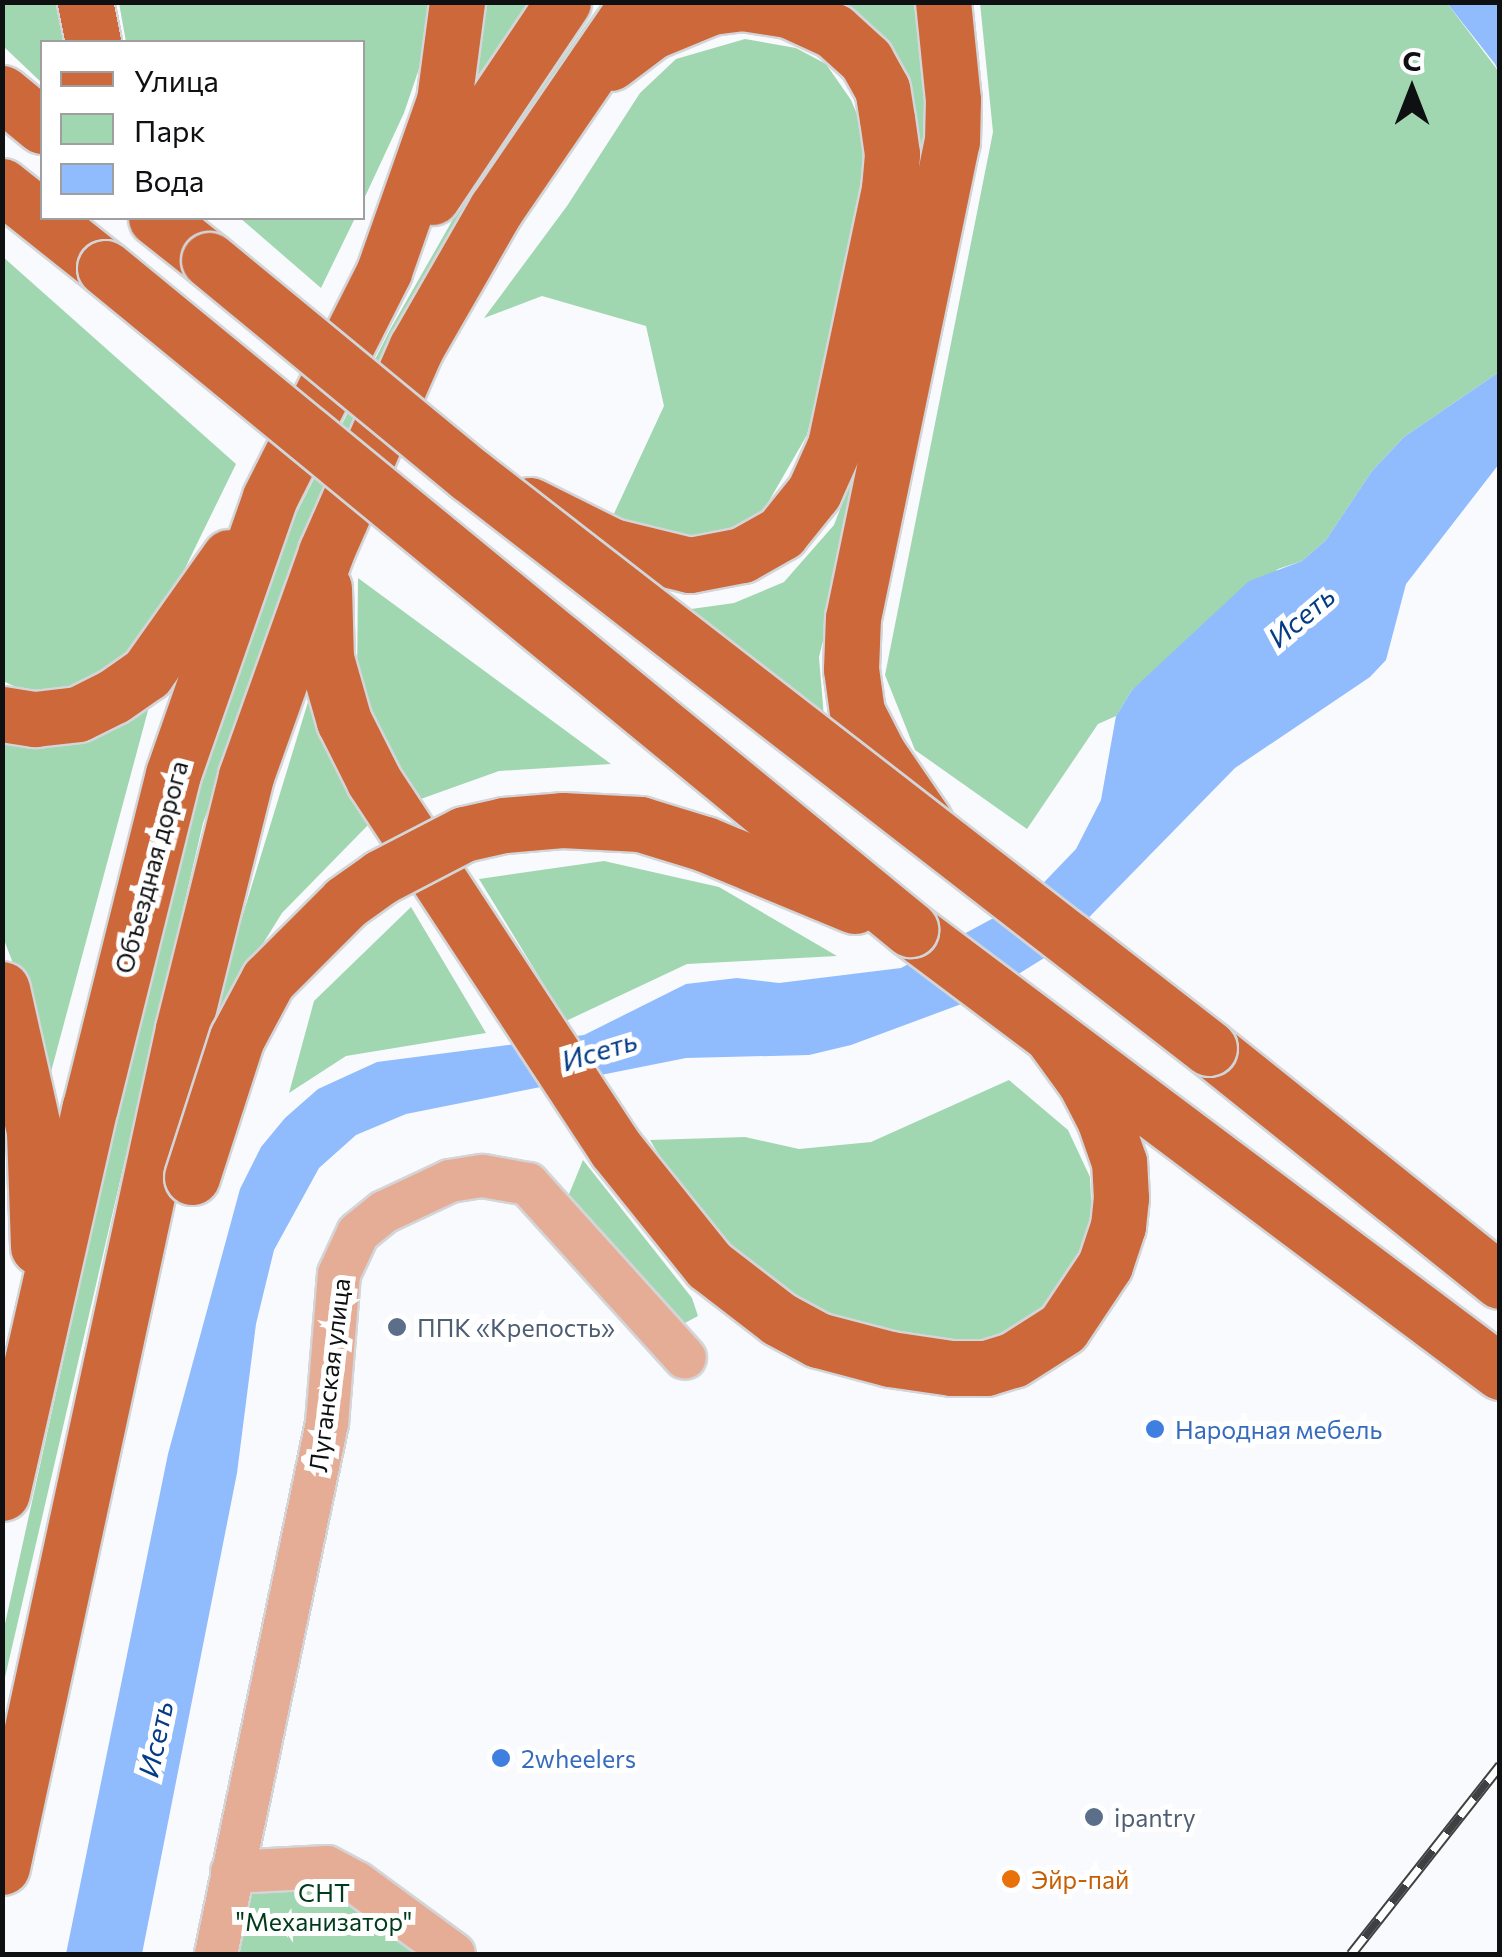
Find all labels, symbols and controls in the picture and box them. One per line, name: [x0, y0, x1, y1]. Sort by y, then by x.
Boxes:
legend: [40, 40, 365, 220]
north arrow: [1362, 40, 1462, 140]
text: С: [1402, 43, 1422, 77]
text: Улица: [134, 61, 219, 98]
text: Парк: [134, 111, 206, 148]
text: Вода: [134, 161, 204, 198]
water label: Исеть: [1261, 578, 1341, 654]
street label: Объездная дорога: [108, 757, 194, 977]
water label: Исеть: [557, 1023, 641, 1077]
street label: Луганская улица: [302, 1276, 356, 1474]
place label: ППК «Крепость»: [417, 1312, 615, 1342]
marker: ППК «Крепость»: [386, 1316, 408, 1338]
place label: Народная мебель: [1175, 1414, 1382, 1444]
marker: Народная мебель: [1144, 1418, 1166, 1440]
water label: Исеть: [131, 1698, 179, 1780]
place label: 2wheelers: [521, 1743, 636, 1773]
marker: 2wheelers: [490, 1747, 512, 1769]
place label: ipantry: [1114, 1802, 1196, 1832]
marker: ipantry: [1083, 1806, 1105, 1828]
place label: Эйр-пай: [1031, 1864, 1129, 1894]
marker: Эйр-пай: [1000, 1868, 1022, 1890]
park label: СНТ "Механизатор": [236, 1878, 412, 1937]

